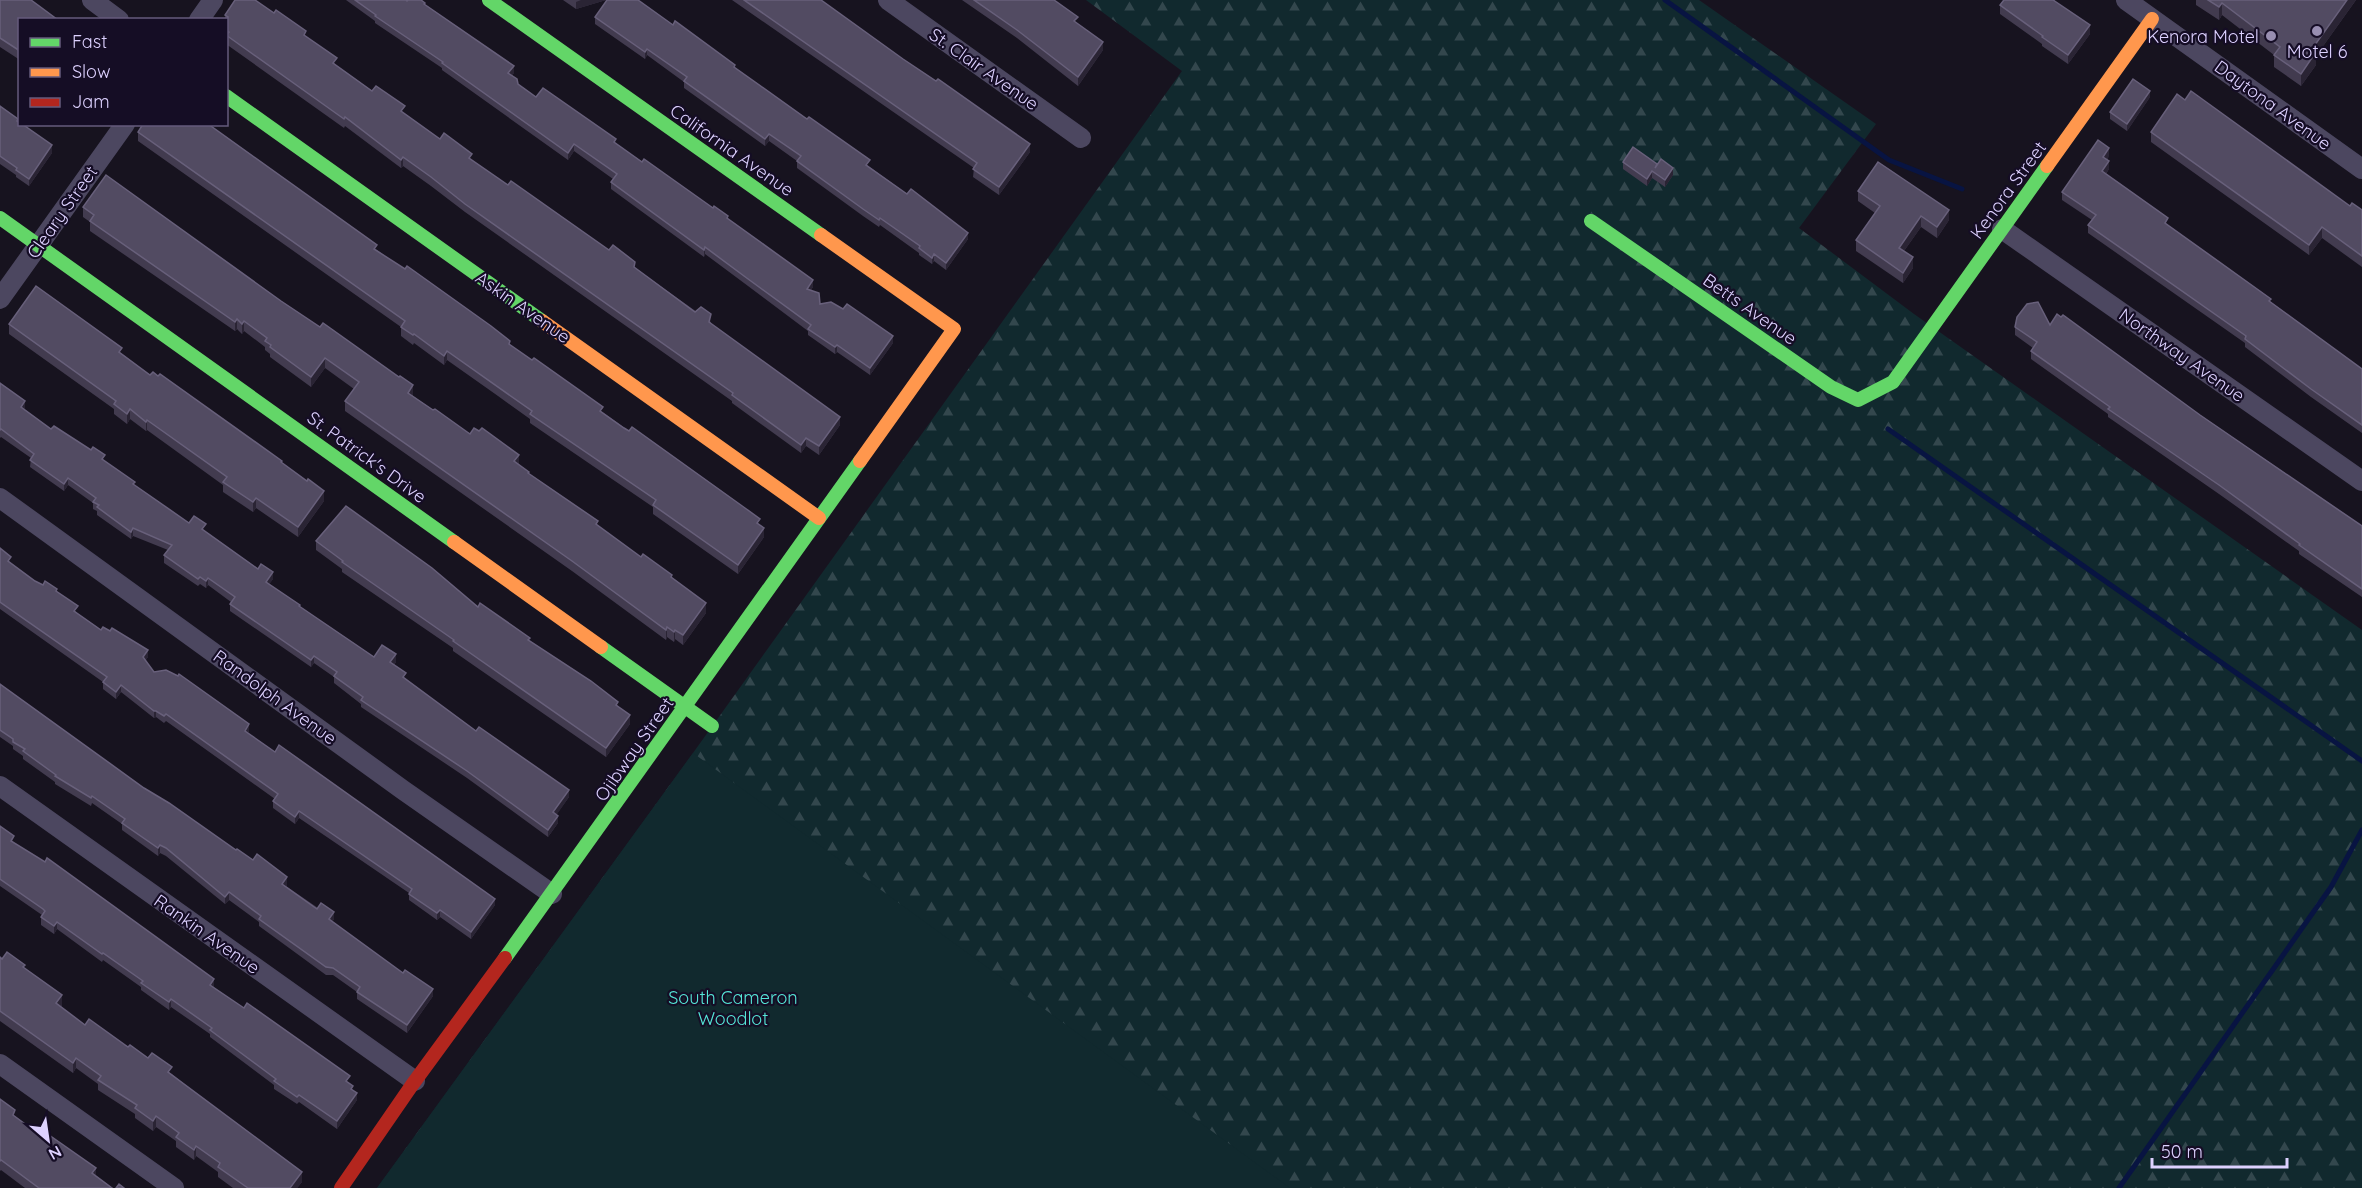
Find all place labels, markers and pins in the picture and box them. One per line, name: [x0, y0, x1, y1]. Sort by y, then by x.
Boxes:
marker: Motel 6: [2310, 24, 2324, 38]
place label: Kenora Motel: [2147, 25, 2259, 48]
marker: Kenora Motel: [2264, 29, 2278, 43]
place label: Motel 6: [2287, 40, 2348, 63]

